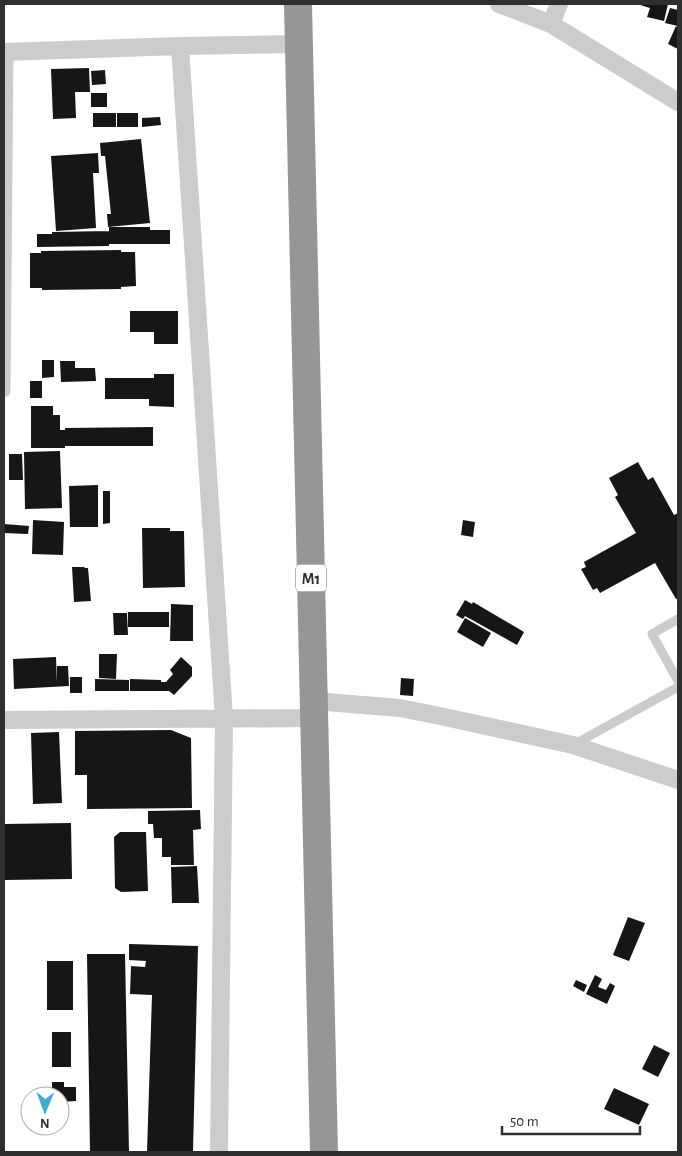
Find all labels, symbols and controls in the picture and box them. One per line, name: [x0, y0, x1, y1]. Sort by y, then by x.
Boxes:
road number: M1: [296, 564, 326, 592]
north arrow: [20, 1086, 70, 1136]
scale bar: [502, 1104, 640, 1136]
text: 50 m: [510, 1114, 539, 1129]
text: N: [40, 1116, 50, 1130]

